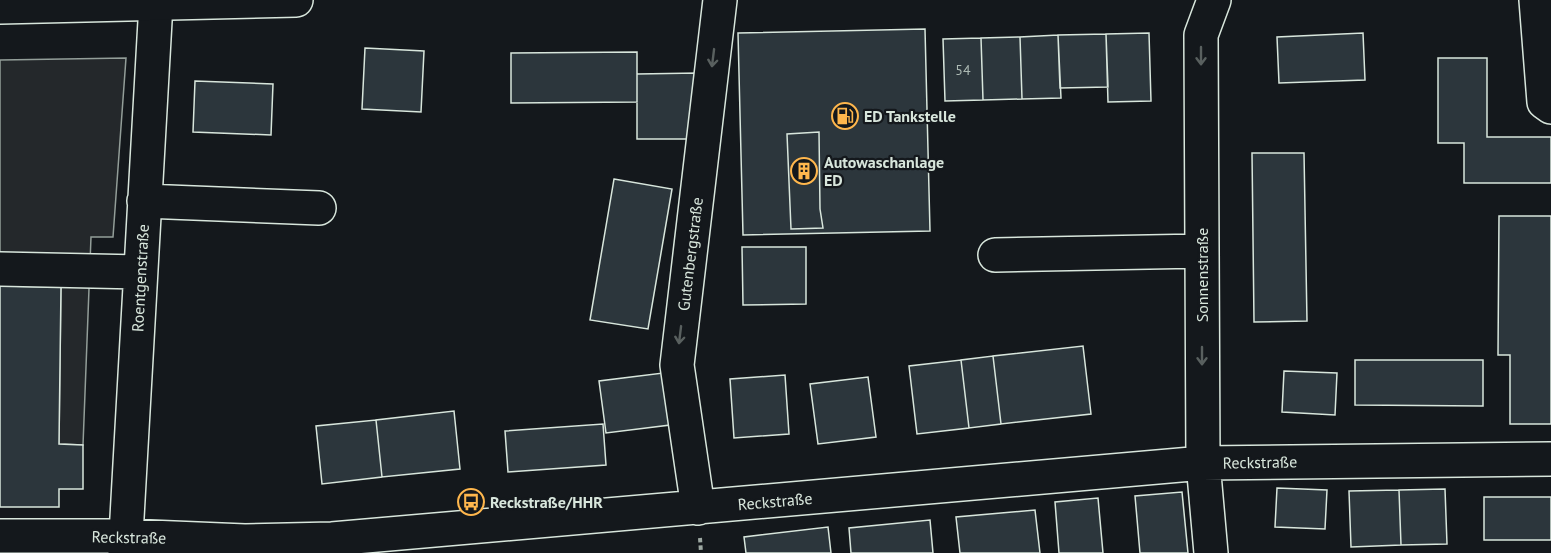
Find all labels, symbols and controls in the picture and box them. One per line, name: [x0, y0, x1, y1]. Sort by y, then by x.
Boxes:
one-way arrow: [1195, 46, 1207, 66]
one-way arrow: [707, 48, 718, 68]
house number: 54: [955, 61, 971, 79]
fuel station icon: ED Tankstelle: [830, 101, 860, 131]
place label: ED Tankstelle: [864, 106, 956, 126]
place label: Autowaschanlage ED: [824, 152, 944, 190]
building icon: Autowaschanlage ED: [789, 156, 819, 186]
street label: Gutenbergstraße: [673, 196, 707, 312]
street label: Roentgenstraße: [127, 224, 153, 332]
street label: Sonnenstraße: [1192, 228, 1212, 322]
one-way arrow: [675, 325, 686, 345]
one-way arrow: [1196, 346, 1208, 366]
street label: Reckstraße: [1222, 451, 1298, 473]
bus stop icon: Reckstraße/HHR: [456, 487, 486, 517]
street label: Reckstraße: [737, 488, 813, 514]
place label: Reckstraße/HHR: [490, 492, 603, 512]
street label: Reckstraße: [91, 526, 167, 548]

